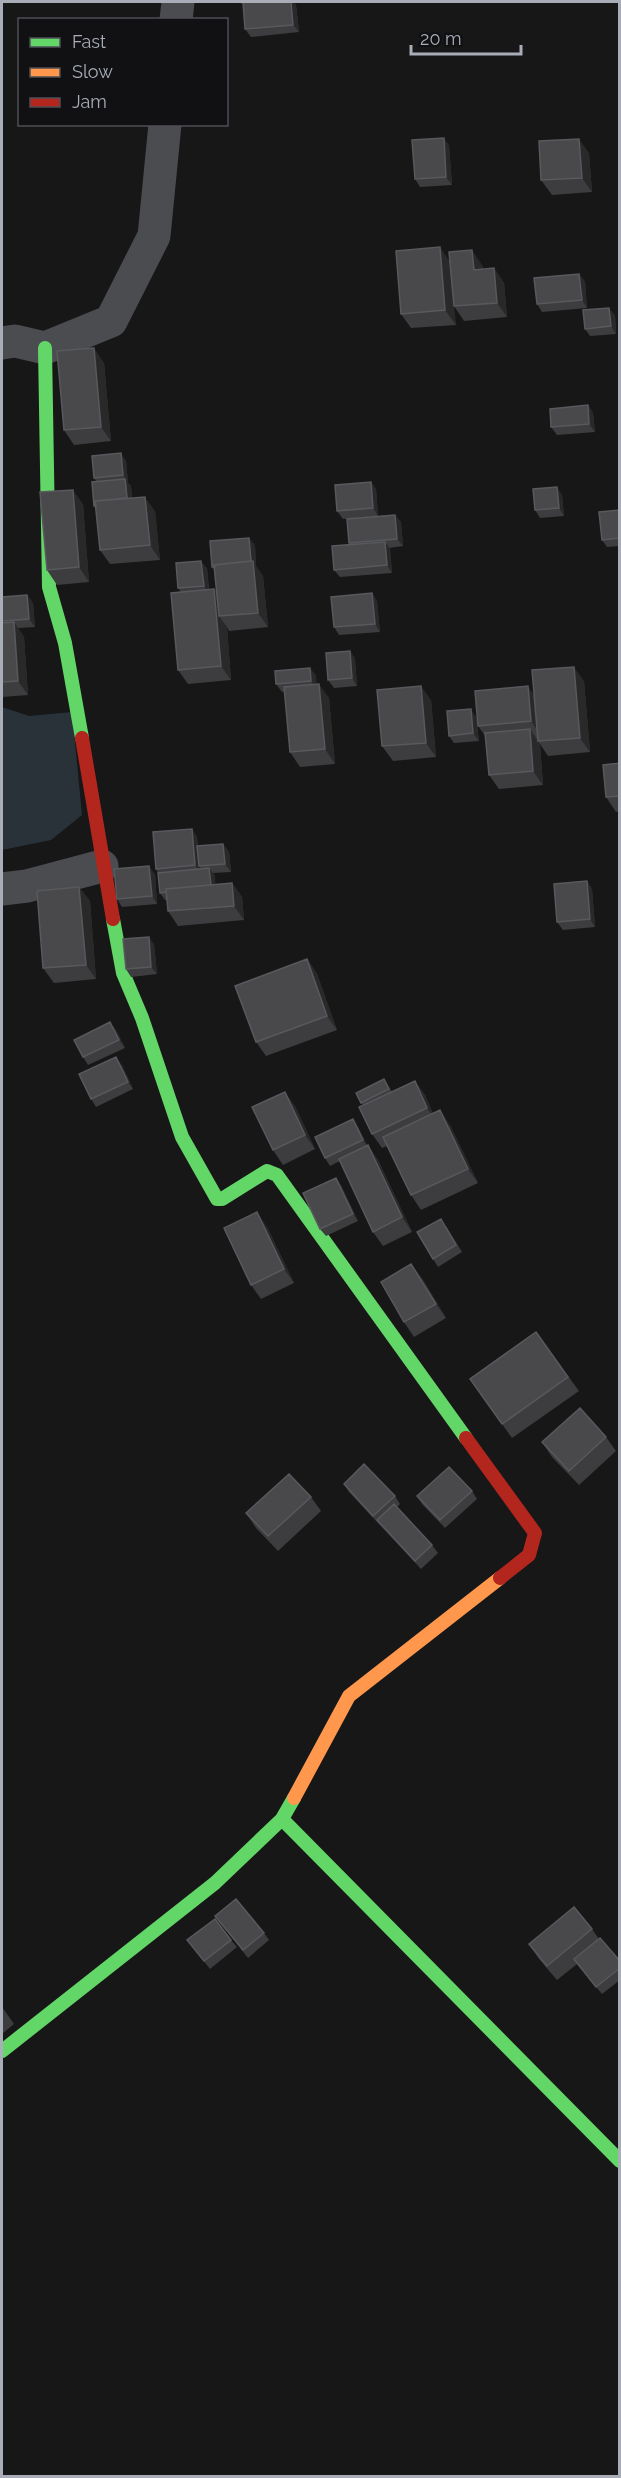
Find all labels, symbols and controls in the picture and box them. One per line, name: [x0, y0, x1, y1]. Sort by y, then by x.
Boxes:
legend: [18, 18, 228, 126]
scale bar: [411, 18, 520, 56]
text: 20 m: [420, 28, 462, 49]
text: Fast: [72, 31, 106, 52]
text: Slow: [72, 61, 113, 82]
text: Jam: [72, 91, 107, 112]

